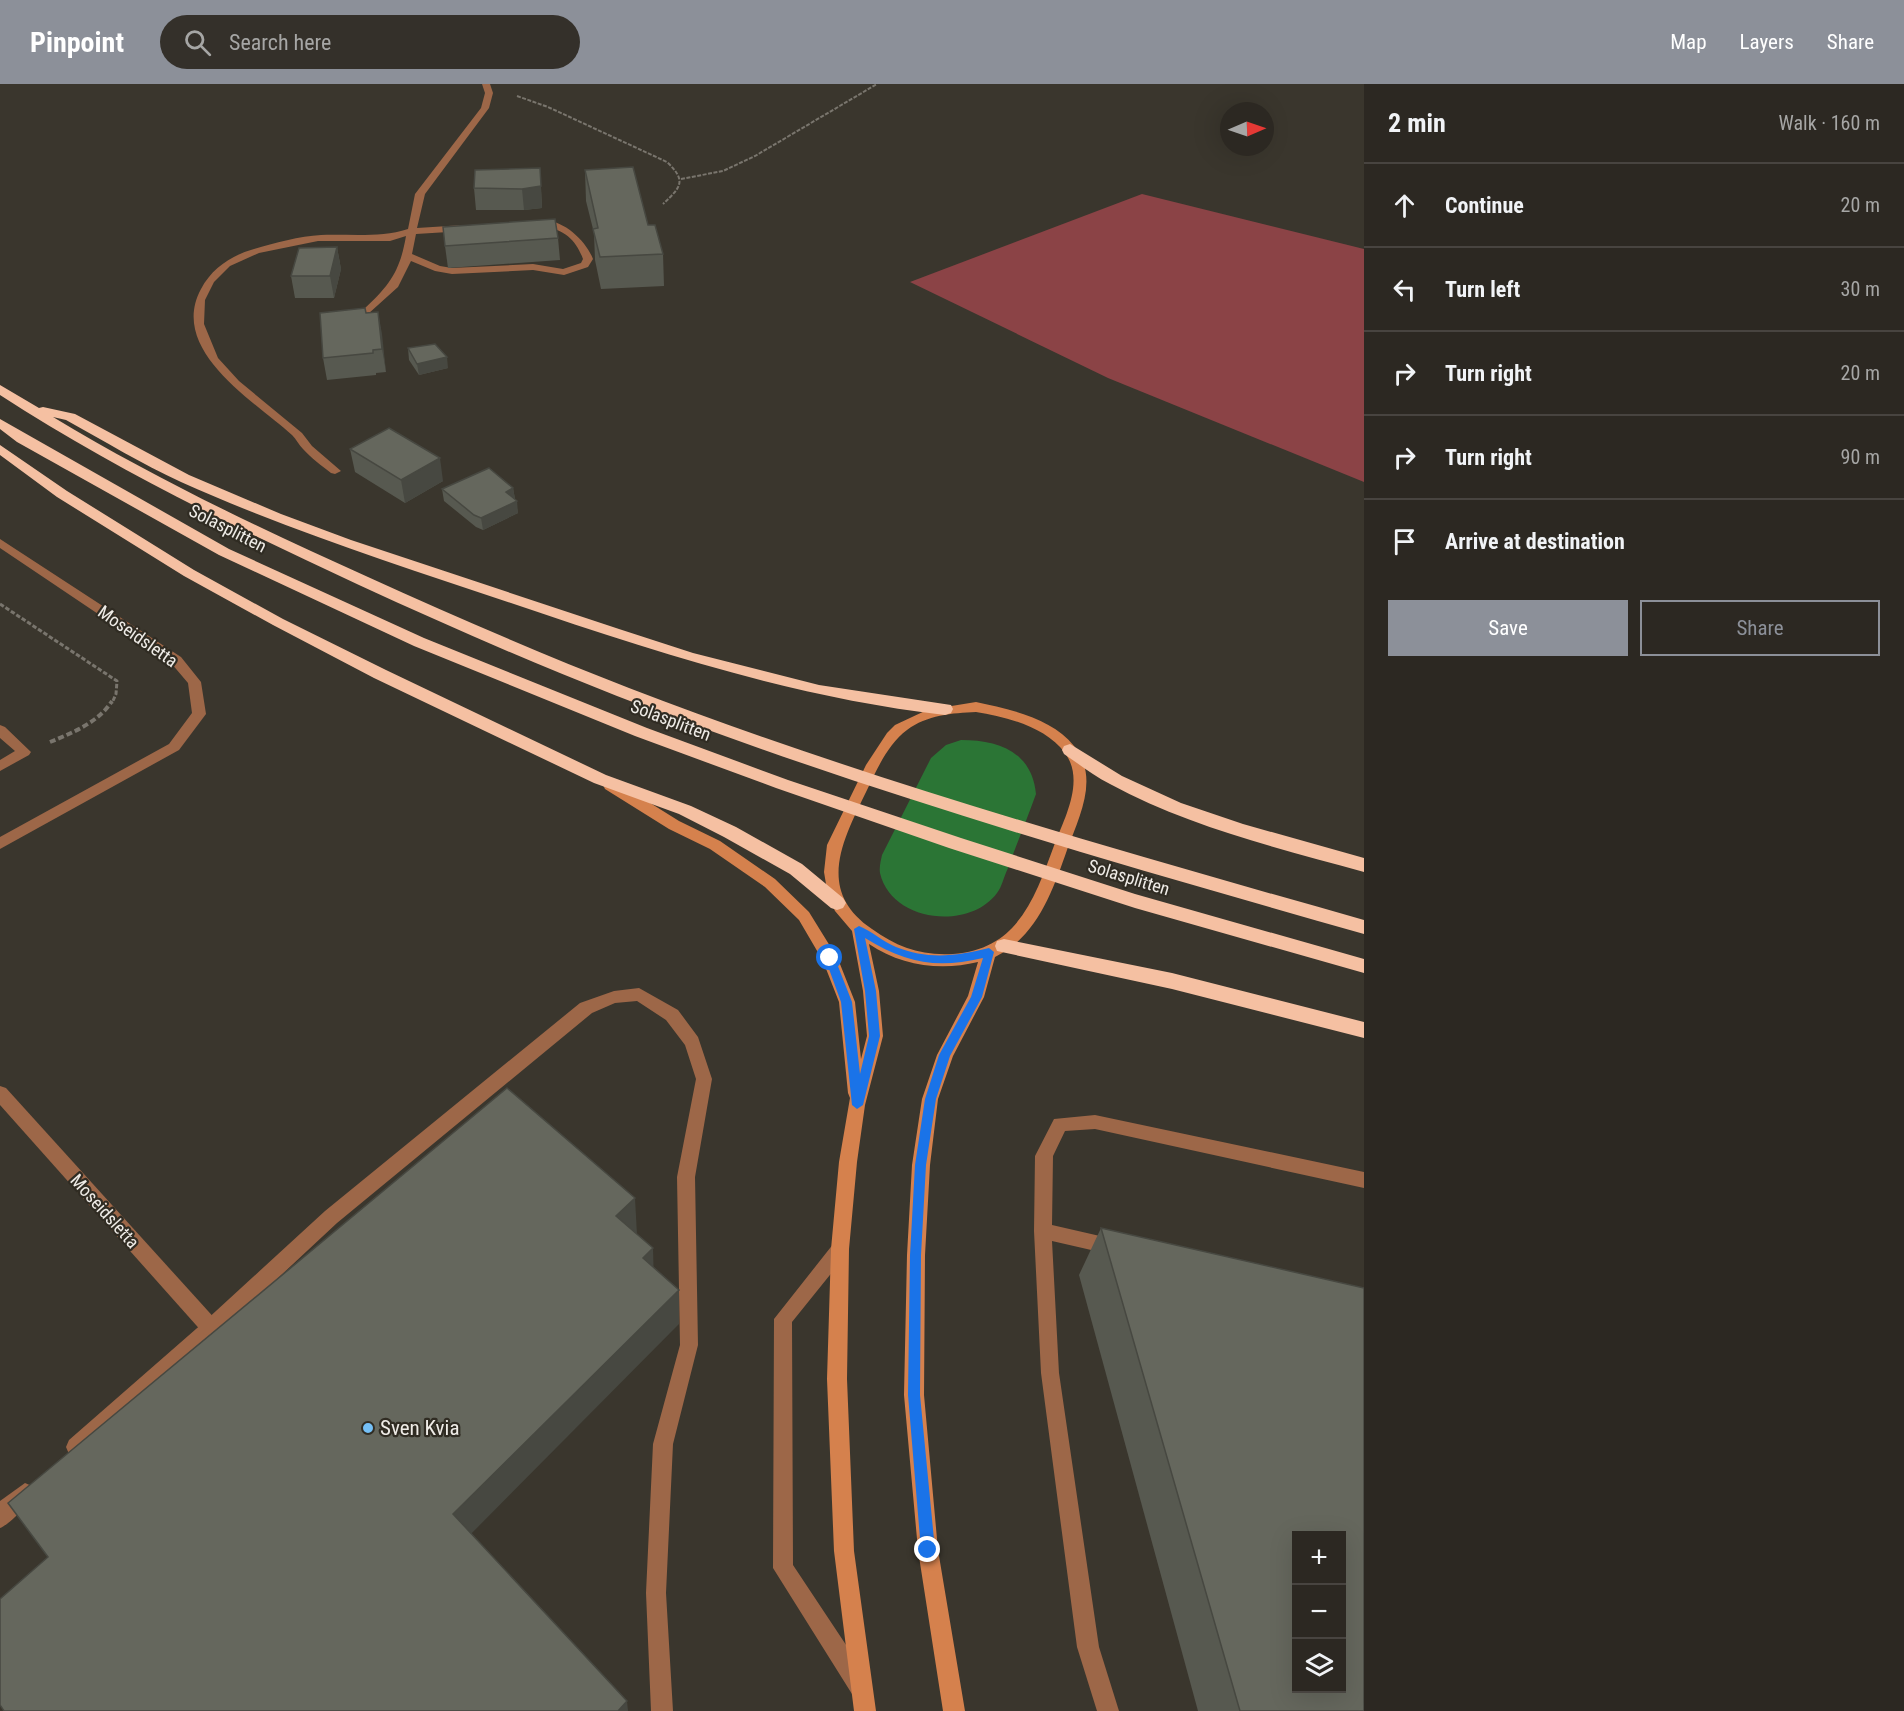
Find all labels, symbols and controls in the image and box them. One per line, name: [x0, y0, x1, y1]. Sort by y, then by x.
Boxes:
search box: [160, 15, 580, 69]
text: Pinpoint: [30, 26, 124, 59]
icon: search: [181, 26, 214, 59]
text: Search here: [229, 30, 331, 55]
text: Map: [1670, 30, 1707, 54]
text: Layers: [1740, 30, 1794, 54]
text: Share: [1827, 30, 1874, 54]
north arrow: [1220, 102, 1274, 156]
text: 2 min: [1388, 108, 1446, 138]
text: Walk · 160 m: [1779, 111, 1880, 135]
icon: ahead: [1388, 189, 1421, 222]
text: Continue: [1445, 193, 1524, 218]
text: 20 m: [1841, 193, 1880, 217]
icon: left: [1388, 273, 1421, 306]
text: Turn left: [1445, 277, 1520, 302]
text: 30 m: [1841, 277, 1880, 301]
icon: right: [1388, 357, 1421, 390]
text: Turn right: [1445, 361, 1532, 386]
text: 20 m: [1841, 361, 1880, 385]
icon: right: [1388, 441, 1421, 474]
text: Turn right: [1445, 445, 1532, 470]
text: 90 m: [1841, 445, 1880, 469]
street label: Solasplitten: [186, 500, 270, 556]
icon: arrive: [1388, 525, 1421, 558]
text: Arrive at destination: [1445, 529, 1625, 554]
button: Save: [1388, 600, 1628, 656]
button: Share: [1640, 600, 1880, 656]
street label: Moseidsletta: [94, 601, 182, 671]
street label: Solasplitten: [628, 695, 714, 745]
street label: Solasplitten: [1086, 855, 1172, 899]
route start: [816, 944, 842, 970]
street label: Moseidsletta: [66, 1170, 144, 1252]
place label: Sven Kvia: [380, 1416, 459, 1440]
marker: Sven Kvia: [361, 1421, 375, 1435]
map controls: [1292, 1531, 1346, 1693]
button: +: [1292, 1531, 1346, 1585]
route end: [914, 1536, 940, 1562]
button: −: [1292, 1585, 1346, 1639]
button: layers: [1292, 1639, 1346, 1693]

